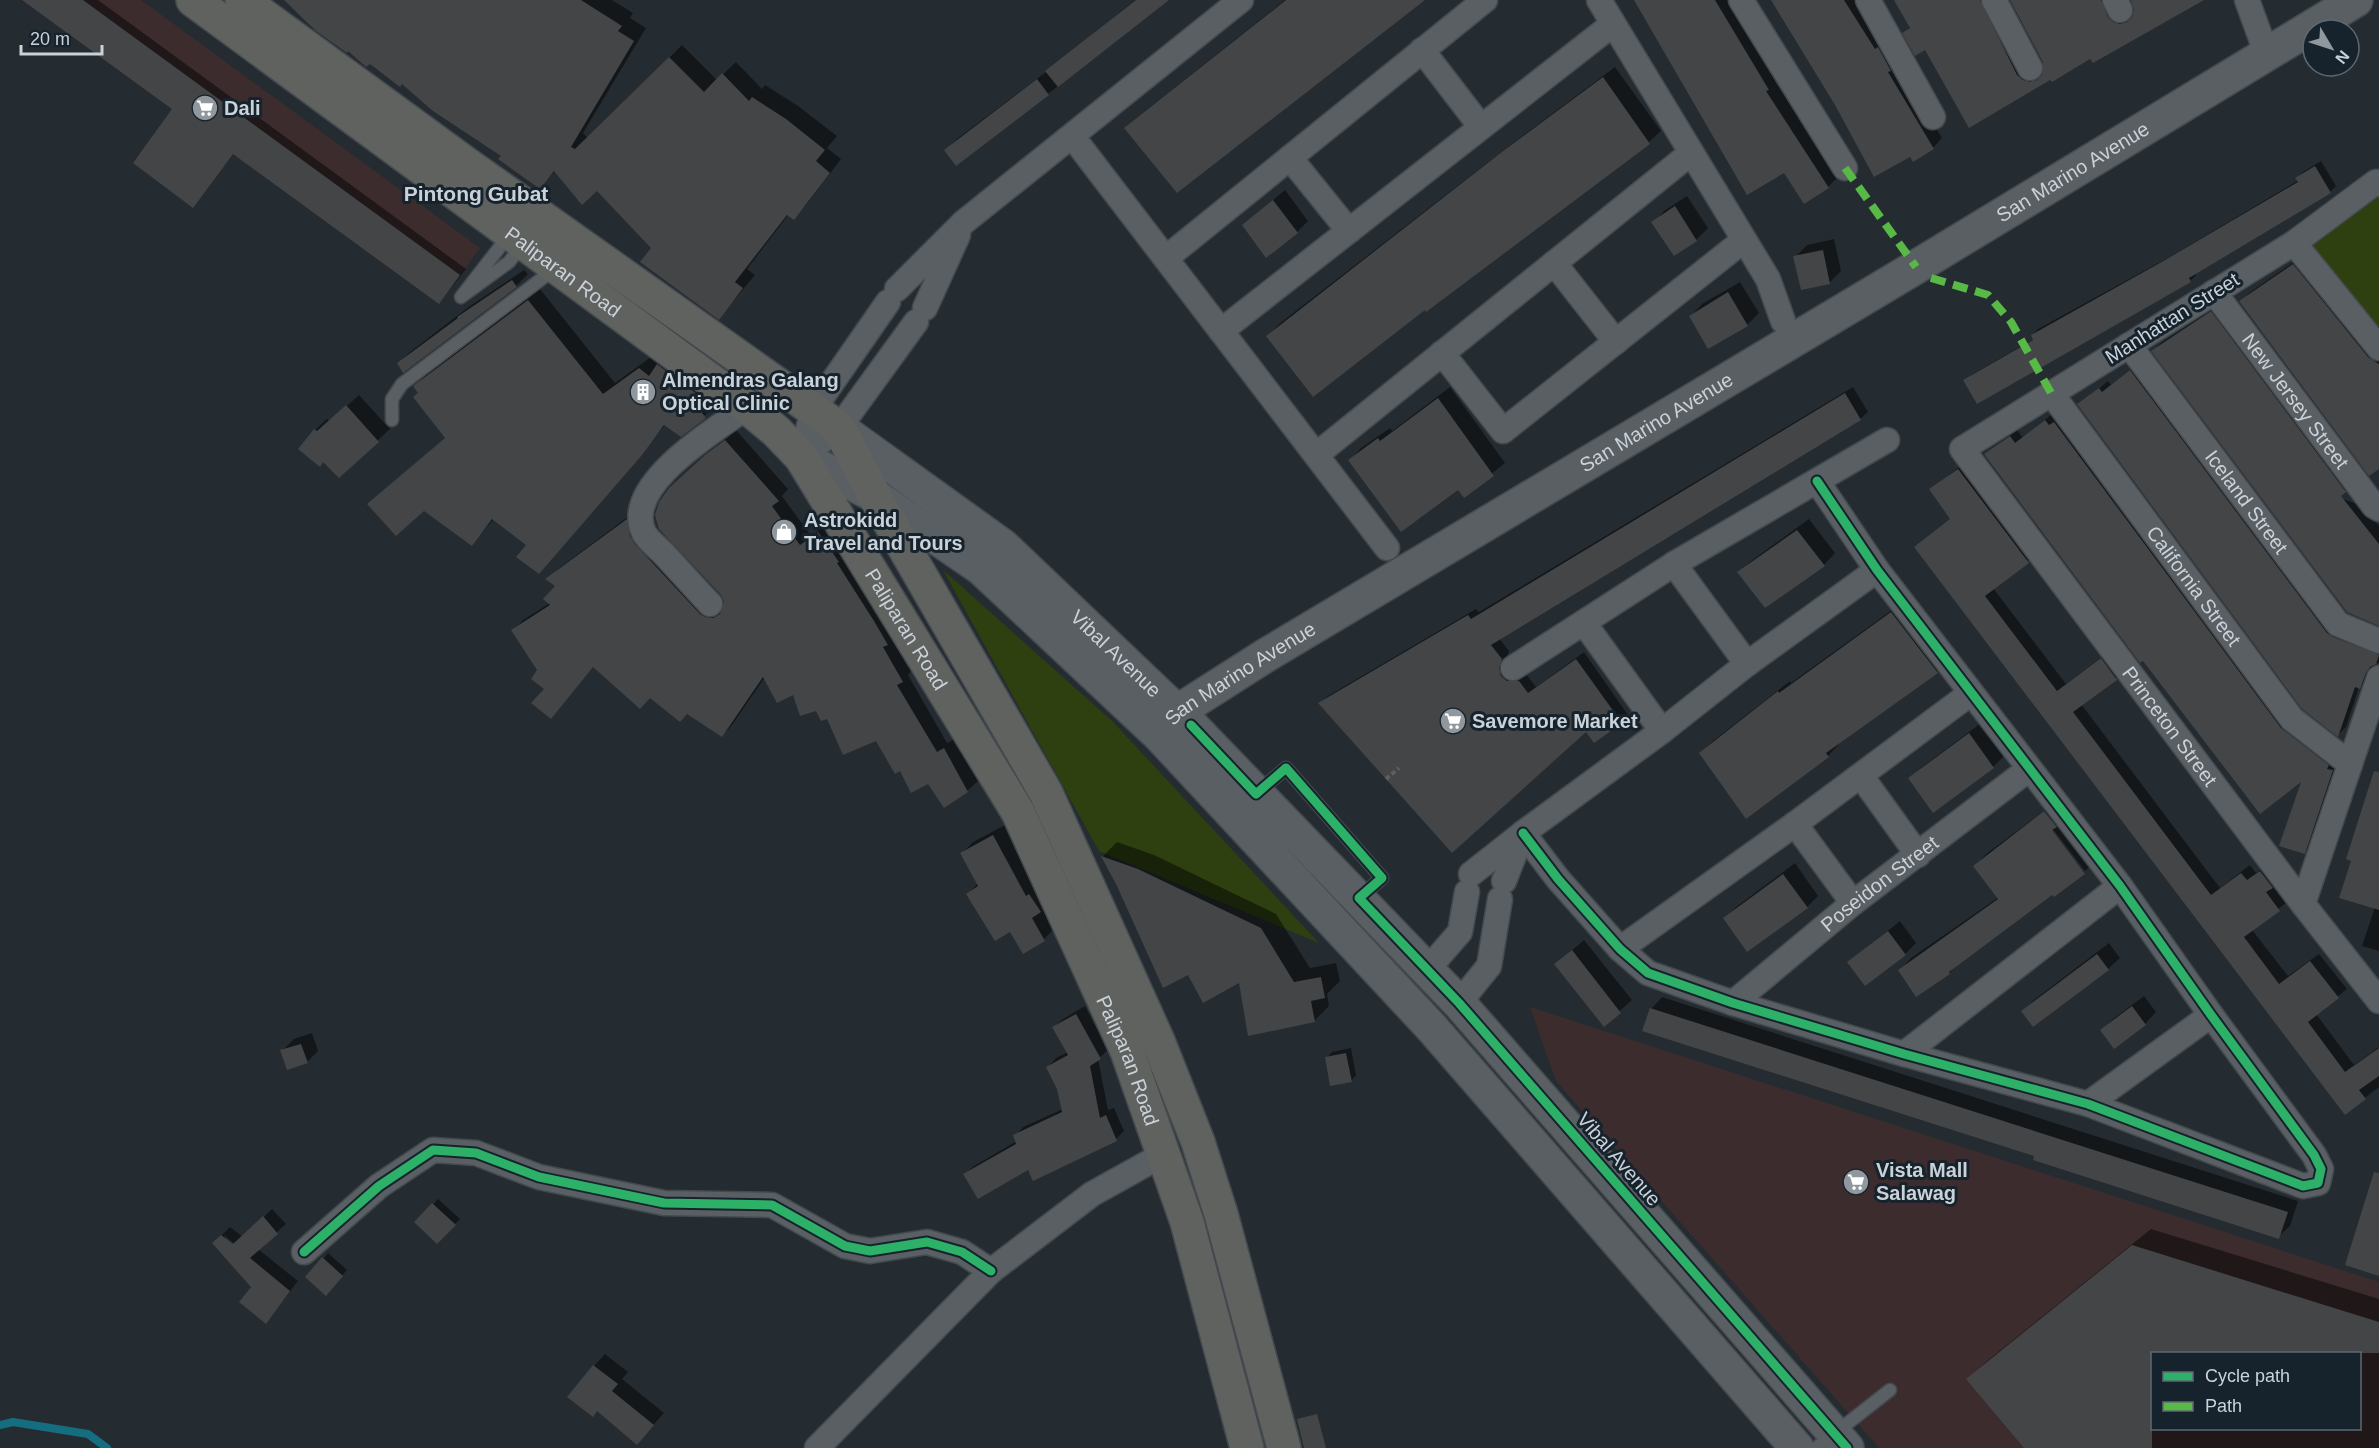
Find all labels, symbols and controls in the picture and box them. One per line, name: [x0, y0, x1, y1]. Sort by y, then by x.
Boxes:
scale bar: [21, 18, 102, 56]
north arrow: [2301, 18, 2361, 78]
text: 20 m: [30, 29, 70, 49]
text: N: [2332, 47, 2353, 67]
supermarket icon: Dali: [190, 93, 220, 123]
place label: Dali: [224, 97, 261, 119]
street label: San Marino Avenue: [1993, 117, 2153, 227]
district label: Pintong Gubat: [404, 182, 548, 205]
street label: Paliparan Road: [501, 222, 625, 321]
street label: Manhattan Street: [2101, 268, 2243, 368]
street label: New Jersey Street: [2238, 329, 2353, 473]
street label: San Marino Avenue: [1576, 368, 1737, 476]
place label: Almendras Galang Optical Clinic: [662, 369, 839, 414]
building icon: Almendras Galang Optical Clinic: [628, 377, 658, 407]
street label: Iceland Street: [2201, 446, 2293, 558]
place label: Astrokidd Travel and Tours: [804, 509, 963, 554]
shop icon: Astrokidd Travel and Tours: [769, 517, 799, 547]
street label: California Street: [2142, 522, 2245, 651]
street label: Paliparan Road: [861, 565, 952, 694]
street label: Vibal Avenue: [1066, 606, 1166, 702]
street label: San Marino Avenue: [1160, 617, 1319, 729]
street label: Princeton Street: [2118, 662, 2222, 791]
supermarket icon: Savemore Market: [1438, 706, 1468, 736]
place label: Savemore Market: [1472, 710, 1638, 732]
street label: Poseidon Street: [1816, 831, 1943, 936]
street label: Paliparan Road: [1092, 992, 1163, 1128]
street label: Vibal Avenue: [1573, 1108, 1665, 1210]
place label: Vista Mall Salawag: [1876, 1159, 1968, 1204]
supermarket icon: Vista Mall Salawag: [1841, 1167, 1871, 1197]
legend: [2151, 1352, 2361, 1430]
text: Cycle path: [2205, 1366, 2290, 1386]
text: Path: [2205, 1396, 2242, 1416]

